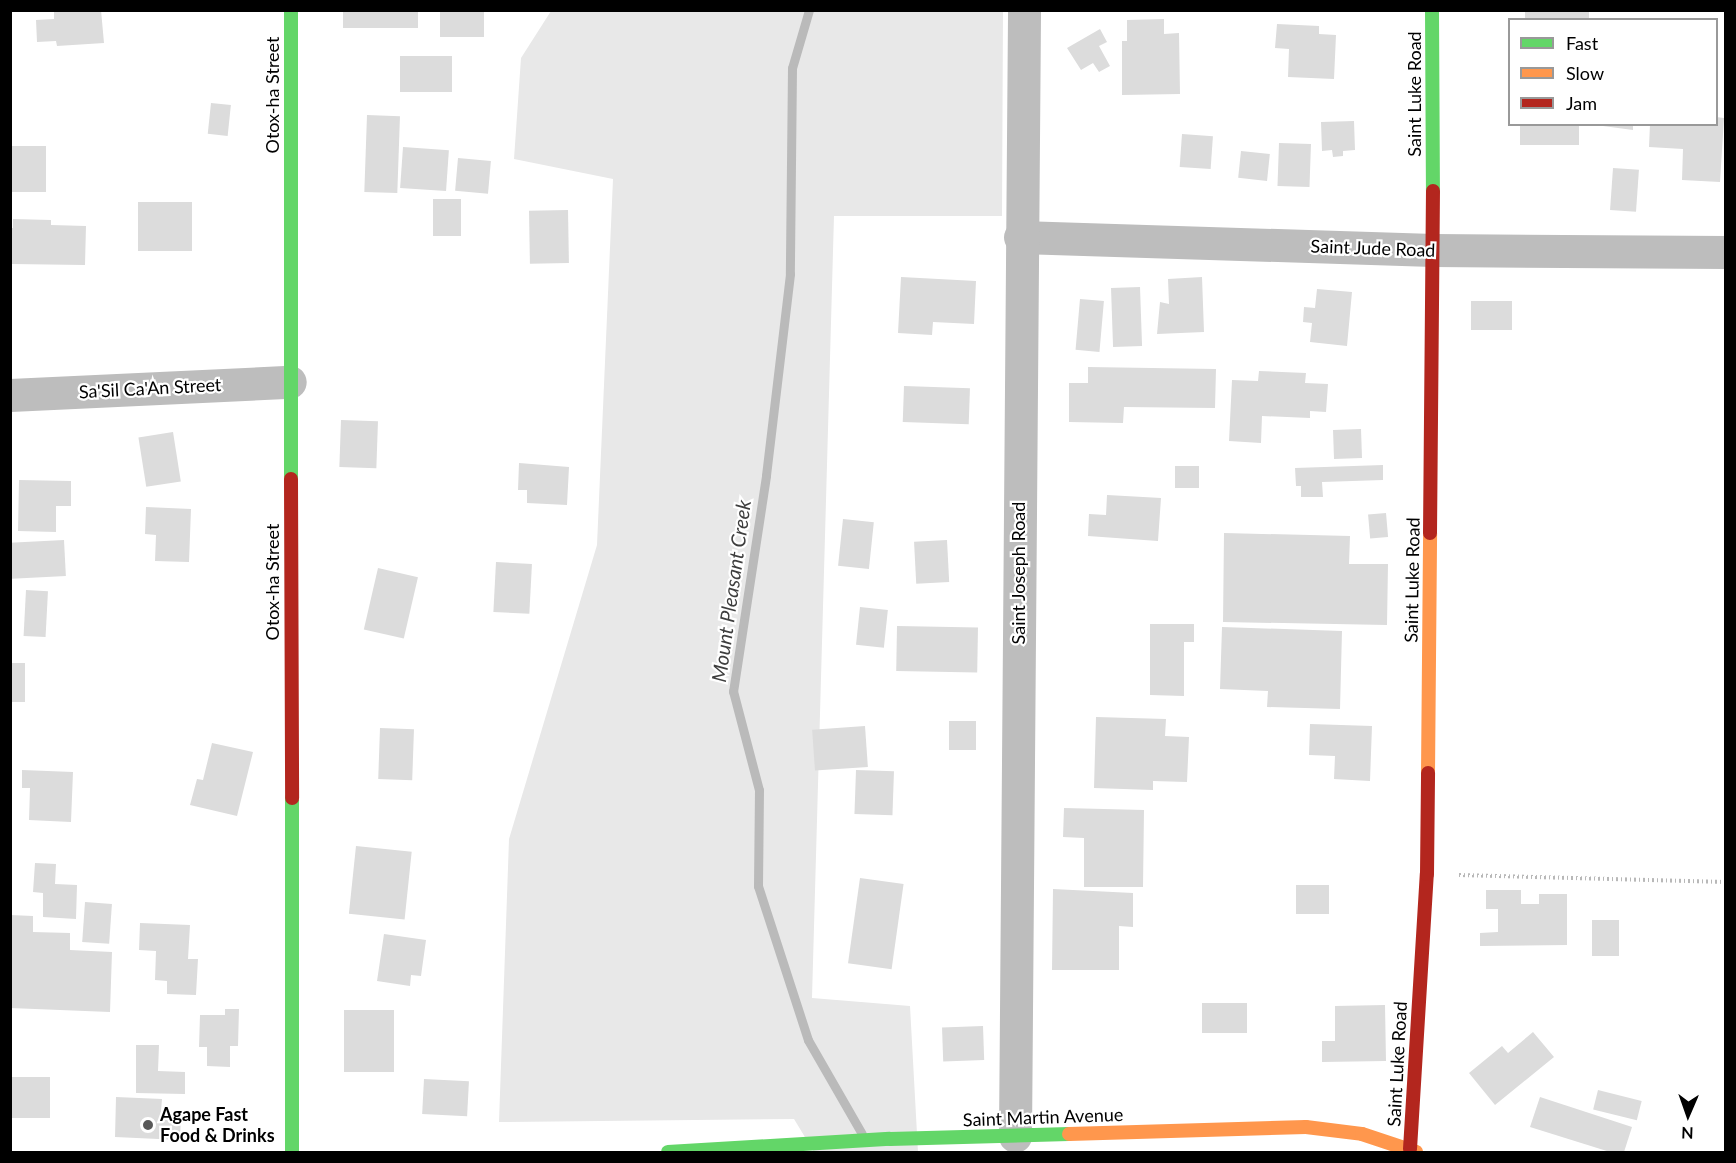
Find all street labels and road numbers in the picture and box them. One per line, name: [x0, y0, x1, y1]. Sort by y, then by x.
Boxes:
street label: Saint Luke Road: [1403, 31, 1425, 157]
street label: Otox-ha Street: [261, 37, 283, 153]
street label: Saint Jude Road: [1310, 235, 1436, 261]
street label: Sa'Sil Ca'An Street: [78, 373, 222, 403]
street label: Saint Joseph Road: [1007, 501, 1029, 645]
street label: Saint Luke Road: [1400, 517, 1424, 643]
street label: Otox-ha Street: [261, 524, 283, 640]
street label: Saint Luke Road: [1383, 1001, 1411, 1127]
street label: Saint Martin Avenue: [962, 1103, 1124, 1131]

